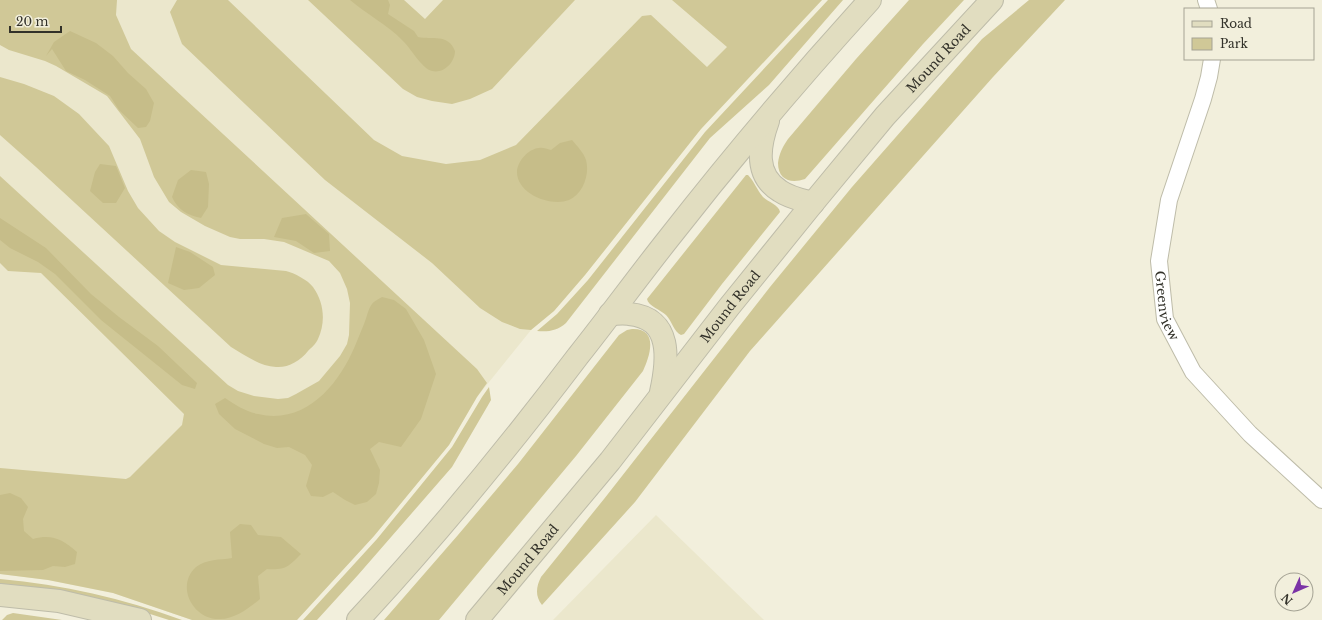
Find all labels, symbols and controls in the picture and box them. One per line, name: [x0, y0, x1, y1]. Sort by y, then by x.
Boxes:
scale bar: [10, 8, 61, 34]
legend: [1184, 8, 1314, 60]
text: 20 m: [16, 14, 48, 29]
text: Road: [1220, 16, 1252, 31]
street label: Mound Road: [902, 20, 974, 96]
text: Park: [1220, 36, 1248, 51]
street label: Mound Road: [696, 267, 764, 346]
street label: Greenview: [1152, 270, 1183, 343]
street label: Mound Road: [493, 520, 562, 598]
north arrow: [1274, 572, 1314, 612]
text: N: [1278, 590, 1296, 608]

